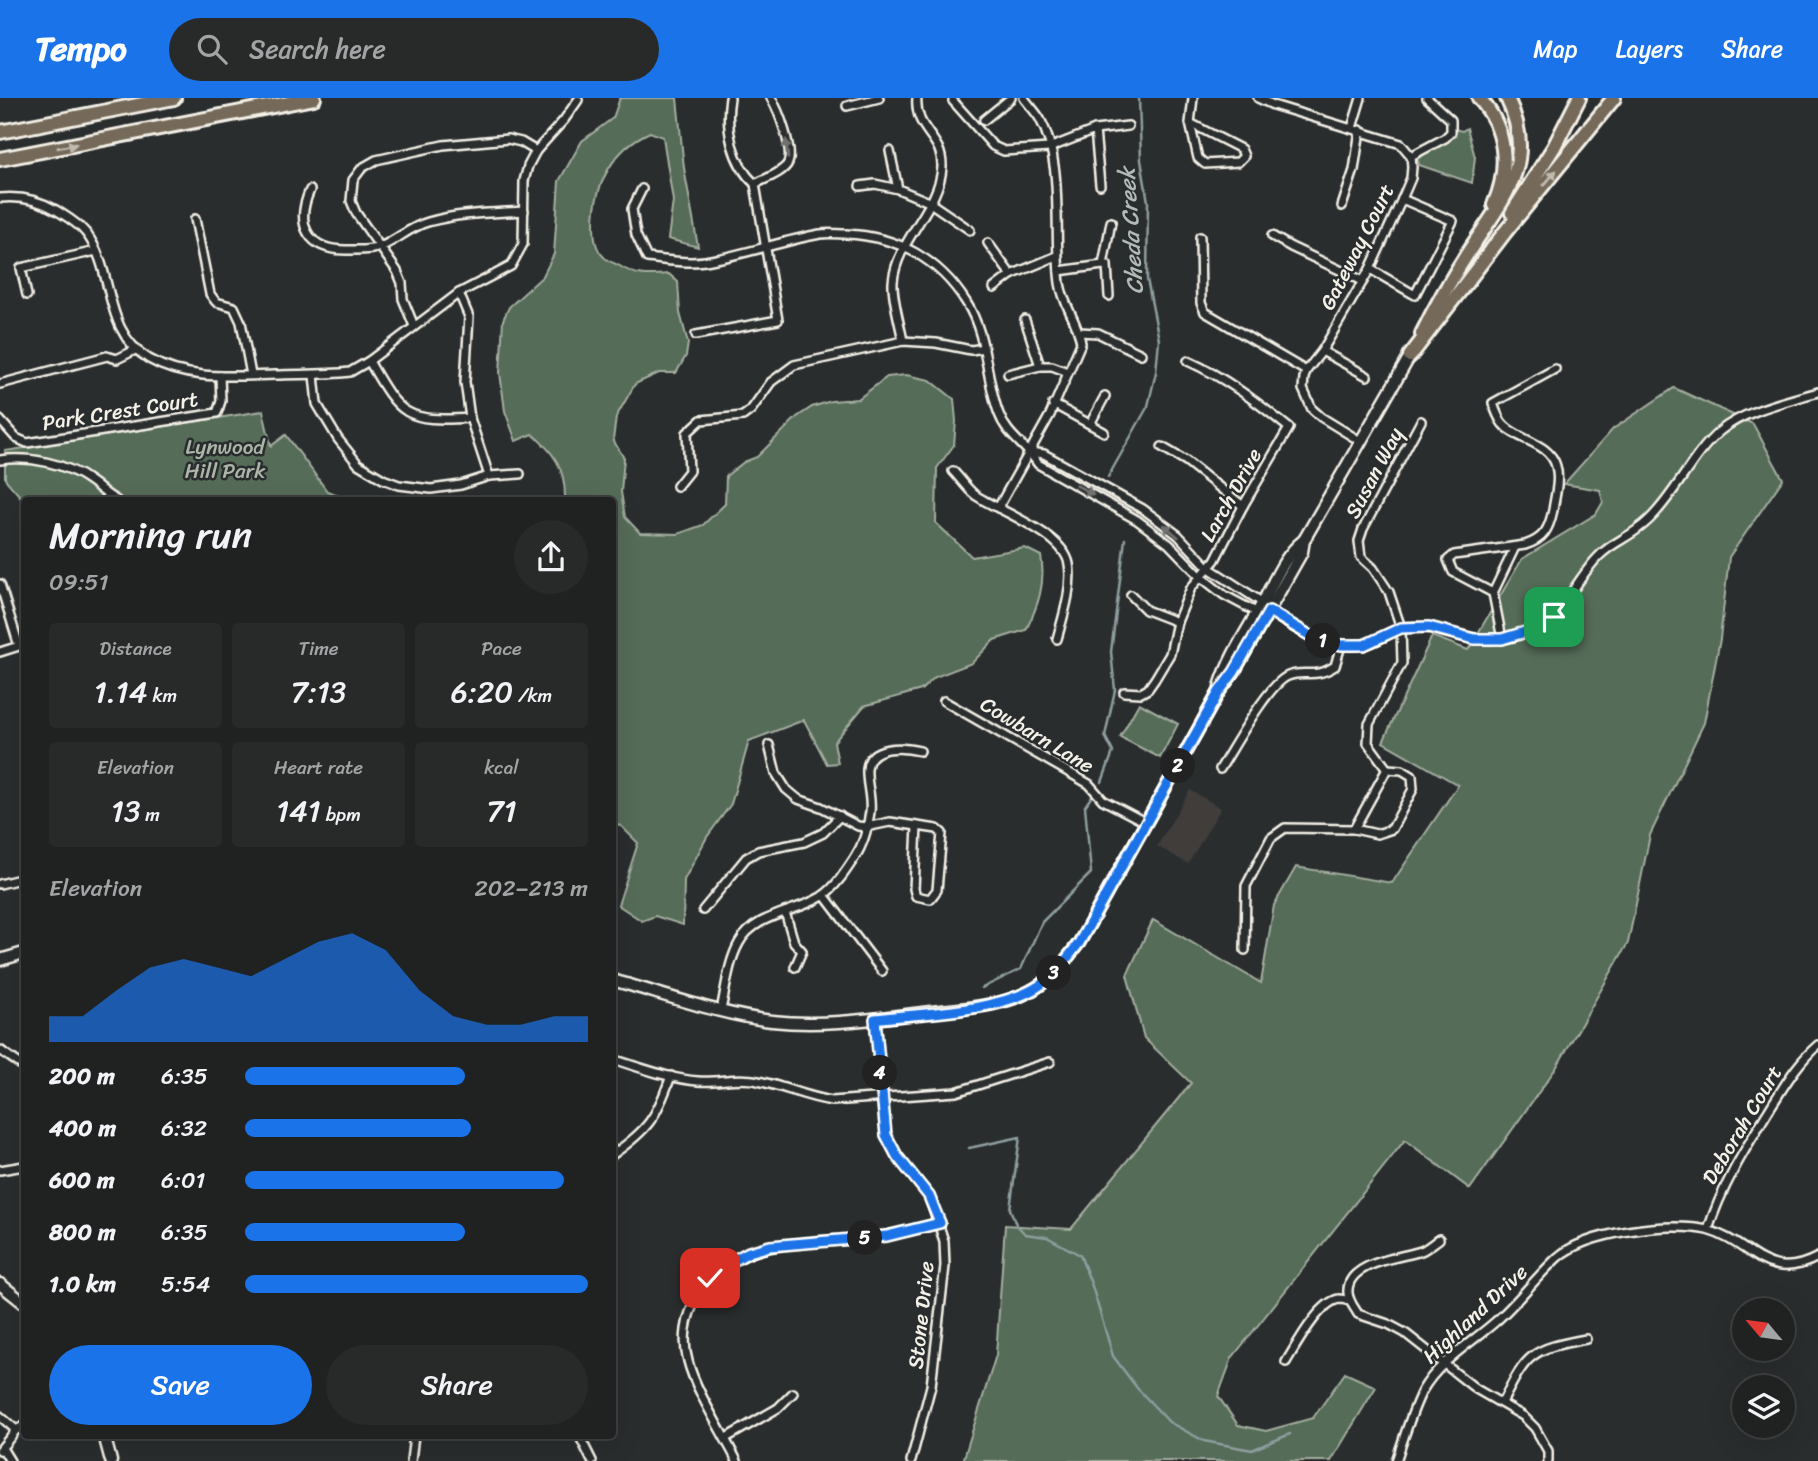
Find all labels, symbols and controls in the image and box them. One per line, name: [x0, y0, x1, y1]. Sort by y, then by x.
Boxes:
search box: [169, 18, 659, 81]
text: Tempo: [35, 20, 127, 78]
text: Search here: [249, 26, 386, 72]
text: Map: [1533, 28, 1578, 70]
text: Layers: [1616, 28, 1683, 70]
text: Share: [1721, 28, 1783, 70]
icon: search: [193, 30, 231, 68]
one-way arrow: [781, 138, 792, 160]
one-way arrow: [56, 140, 78, 151]
water label: Cheda Creek: [1106, 164, 1156, 296]
one-way arrow: [1542, 169, 1558, 187]
street label: Gateway Court: [1309, 177, 1405, 317]
street label: Park Crest Court: [39, 380, 201, 442]
street label: Susan Way: [1334, 420, 1414, 526]
park label: Lynwood Hill Park: [185, 428, 266, 490]
street label: Larch Drive: [1189, 440, 1273, 549]
one-way arrow: [1075, 484, 1094, 496]
text: Morning run: [49, 502, 252, 569]
button: share: [514, 520, 588, 594]
one-way arrow: [1163, 524, 1180, 539]
text: 09:51: [49, 562, 109, 603]
pin: [1524, 587, 1584, 647]
icon: arrive: [1535, 598, 1573, 636]
pin: 1: [1306, 624, 1340, 658]
text: 1: [1318, 624, 1327, 657]
text: Distance: [99, 632, 172, 665]
text: Time: [298, 632, 339, 665]
text: Pace: [481, 632, 522, 665]
text: 1.14: [94, 665, 147, 719]
text: 7:13: [291, 665, 346, 719]
text: 6:20: [451, 665, 513, 719]
text: km: [147, 679, 177, 712]
text: /km: [513, 679, 552, 712]
street label: Cowbarn Lane: [972, 686, 1102, 784]
pin: 2: [1160, 748, 1196, 784]
text: 2: [1172, 749, 1183, 782]
text: Elevation: [97, 751, 174, 784]
text: Heart rate: [274, 751, 363, 784]
text: kcal: [484, 751, 519, 784]
text: 13: [111, 784, 140, 838]
text: 141: [276, 784, 321, 838]
text: 71: [487, 784, 517, 838]
text: m: [140, 798, 160, 831]
text: bpm: [321, 798, 361, 831]
text: Elevation: [49, 868, 142, 909]
text: 202–213 m: [474, 868, 588, 909]
pin: 3: [1036, 956, 1072, 990]
text: 3: [1048, 956, 1059, 989]
text: 200 m: [49, 1056, 115, 1097]
text: 6:35: [161, 1056, 208, 1097]
pin: 4: [862, 1056, 898, 1090]
text: 4: [874, 1056, 885, 1089]
street label: Deborah Court: [1691, 1058, 1793, 1192]
text: 400 m: [49, 1108, 116, 1149]
text: 6:32: [161, 1108, 207, 1149]
text: 600 m: [49, 1160, 115, 1201]
text: 6:01: [161, 1160, 205, 1201]
text: 800 m: [49, 1212, 116, 1253]
text: 6:35: [161, 1212, 208, 1253]
pin: 5: [848, 1220, 882, 1256]
text: 5: [859, 1221, 870, 1254]
pin: [680, 1248, 740, 1308]
street label: Highland Drive: [1413, 1254, 1537, 1374]
icon: check: [691, 1259, 729, 1297]
street label: Stone Drive: [896, 1259, 946, 1371]
text: 1.0 km: [49, 1264, 116, 1305]
text: 5:54: [161, 1264, 210, 1305]
north arrow: [1732, 1298, 1796, 1362]
map controls: [1732, 1298, 1795, 1438]
button: Save: [49, 1345, 312, 1425]
button: Share: [326, 1345, 588, 1425]
button: layers: [1732, 1375, 1795, 1438]

